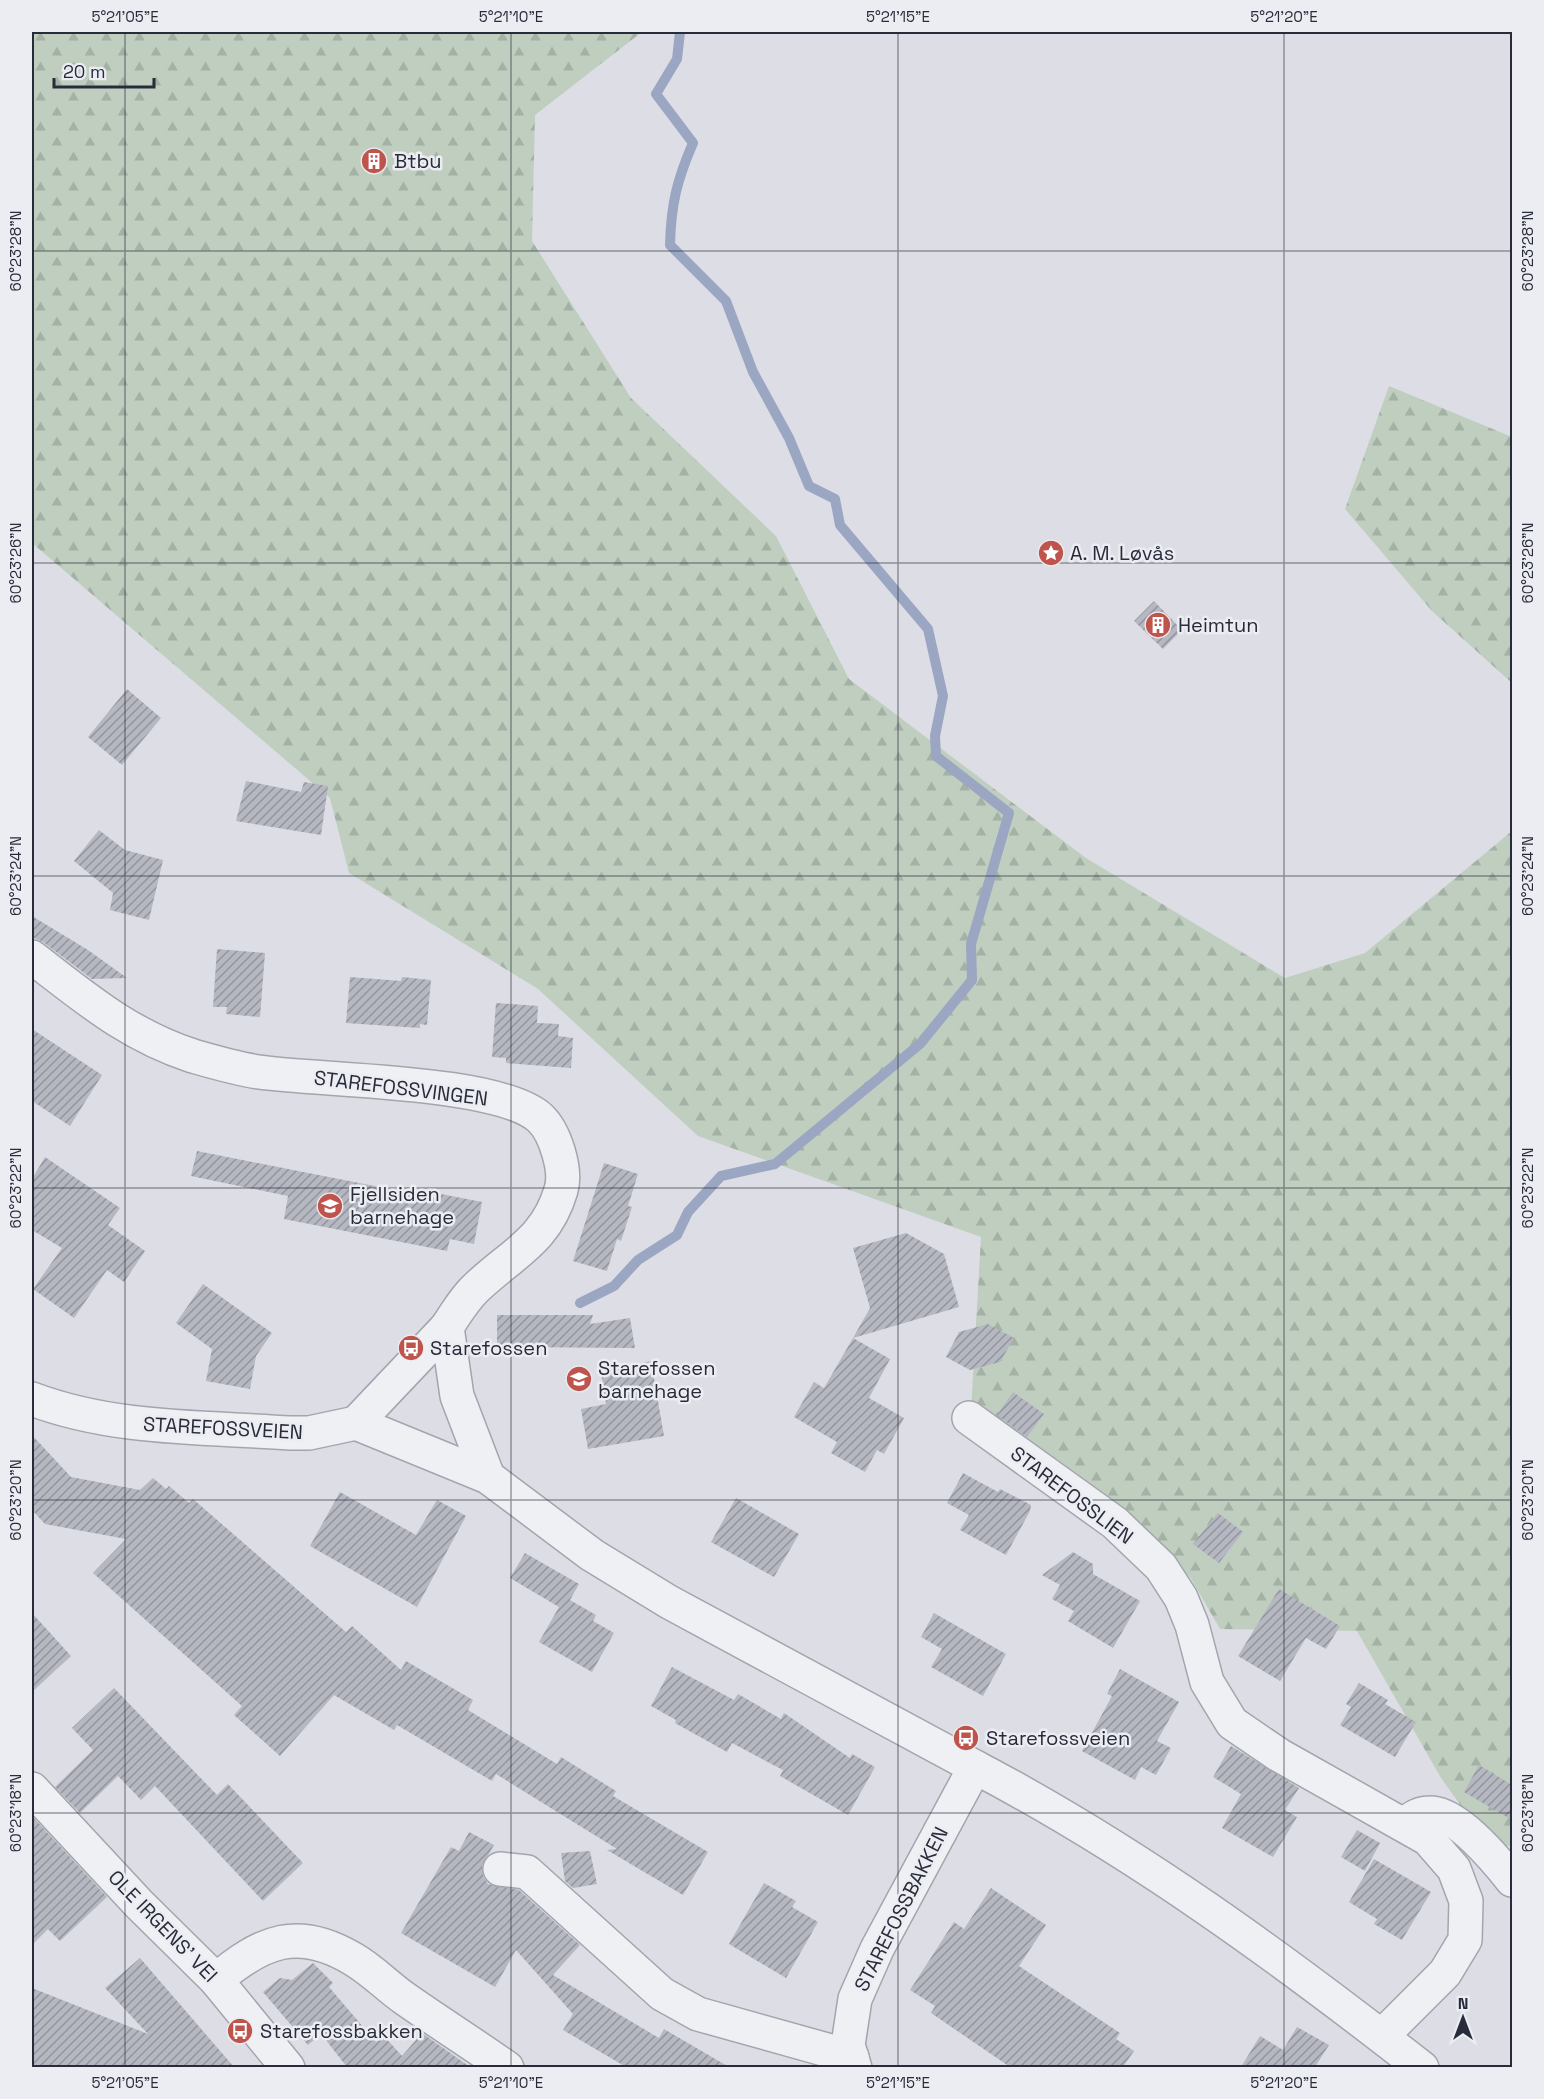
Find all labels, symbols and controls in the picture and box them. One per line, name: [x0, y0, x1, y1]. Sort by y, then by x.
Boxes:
text: 5°21'05"E: [91, 7, 159, 26]
text: 5°21'10"E: [479, 7, 543, 26]
text: 5°21'15"E: [866, 7, 930, 26]
text: 5°21'20"E: [1250, 7, 1318, 26]
scale bar: [54, 51, 154, 89]
text: 20 m: [63, 60, 106, 83]
building icon: Btbu: [359, 146, 389, 176]
place label: Btbu: [394, 148, 442, 174]
text: 60°23'28"N: [6, 210, 25, 292]
text: 60°23'28"N: [1518, 210, 1537, 292]
text: 60°23'26"N: [6, 523, 25, 603]
text: 60°23'26"N: [1518, 523, 1537, 603]
place icon: A. M. Løvås: [1036, 538, 1066, 568]
place label: A. M. Løvås: [1070, 540, 1174, 566]
building icon: Heimtun: [1143, 610, 1173, 640]
place label: Heimtun: [1178, 612, 1258, 638]
text: 60°23'24"N: [6, 836, 25, 916]
text: 60°23'24"N: [1518, 836, 1537, 916]
street label: STAREFOSSVINGEN: [313, 1064, 489, 1112]
text: 60°23'22"N: [6, 1148, 25, 1228]
text: 60°23'22"N: [1518, 1148, 1537, 1228]
place label: Fjellsiden barnehage: [350, 1181, 454, 1230]
school or university icon: Fjellsiden barnehage: [315, 1191, 345, 1221]
bus stop icon: Starefossen: [396, 1333, 426, 1363]
place label: Starefossen: [430, 1335, 547, 1361]
place label: Starefossen barnehage: [598, 1355, 715, 1404]
school or university icon: Starefossen barnehage: [564, 1364, 594, 1394]
street label: STAREFOSSVEIEN: [143, 1411, 303, 1445]
street label: STAREFOSSLIEN: [1005, 1440, 1139, 1550]
text: 60°23'20"N: [6, 1459, 25, 1541]
text: 60°23'20"N: [1518, 1459, 1537, 1541]
bus stop icon: Starefossveien: [951, 1723, 981, 1753]
place label: Starefossveien: [986, 1725, 1130, 1751]
text: 60°23'18"N: [6, 1774, 25, 1852]
text: 60°23'18"N: [1518, 1774, 1537, 1852]
street label: STAREFOSSBAKKEN: [848, 1822, 954, 1996]
street label: OLE IRGENS' VEI: [103, 1864, 223, 1988]
north arrow: [1433, 1988, 1493, 2048]
text: N: [1458, 1993, 1468, 2014]
bus stop icon: Starefossbakken: [225, 2016, 255, 2046]
place label: Starefossbakken: [260, 2018, 423, 2044]
text: 5°21'05"E: [91, 2073, 159, 2092]
text: 5°21'10"E: [479, 2073, 543, 2092]
text: 5°21'15"E: [866, 2073, 930, 2092]
text: 5°21'20"E: [1250, 2073, 1318, 2092]

